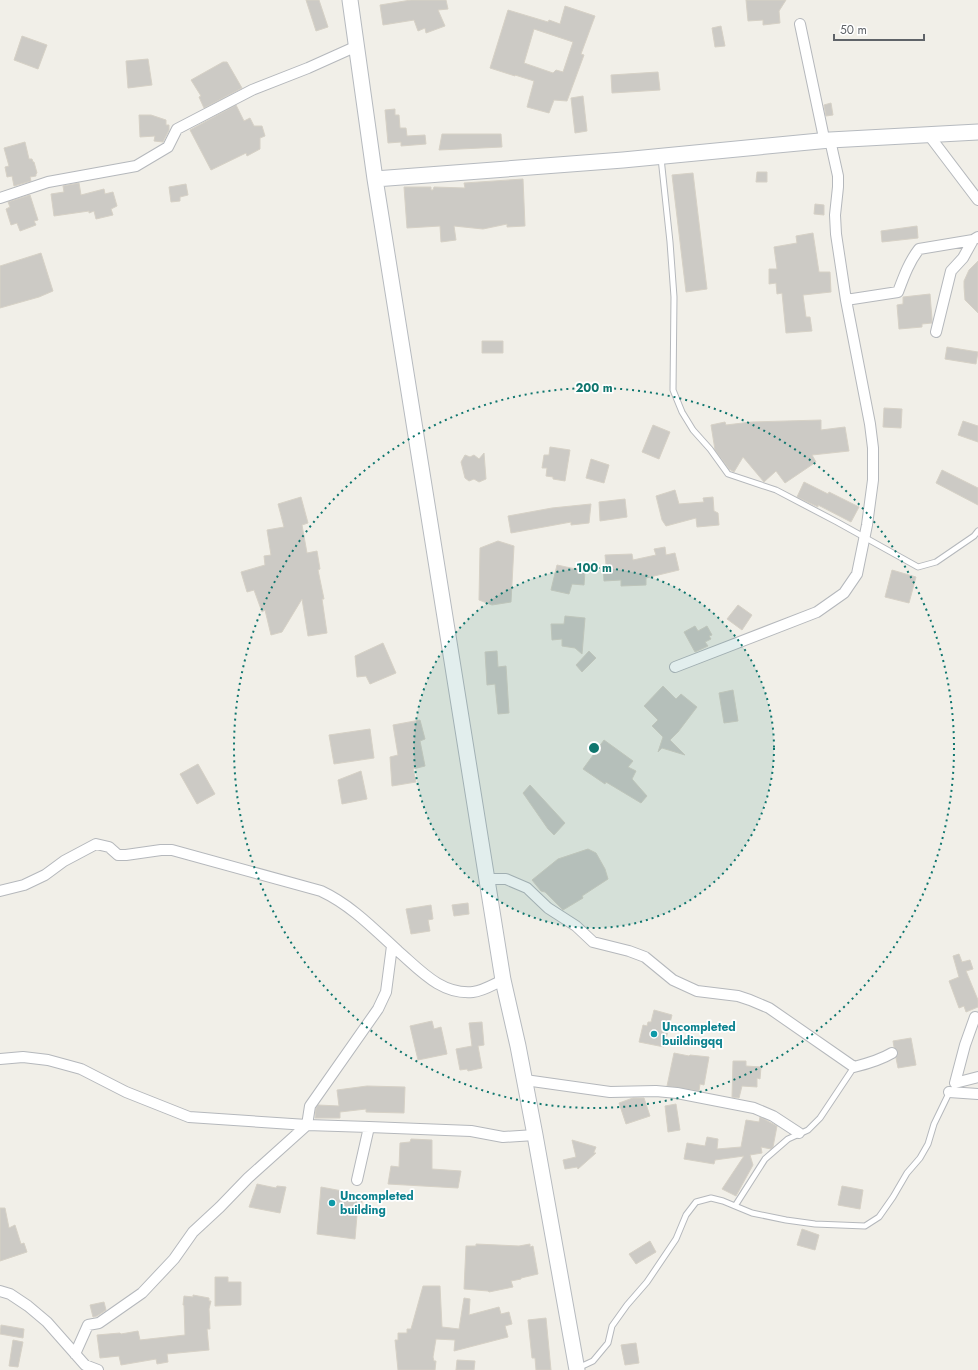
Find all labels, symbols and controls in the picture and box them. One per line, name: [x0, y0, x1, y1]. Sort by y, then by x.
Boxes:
scale bar: [834, 16, 924, 42]
text: 50 m: [840, 21, 867, 39]
text: 200 m: [575, 379, 613, 397]
text: 100 m: [576, 559, 612, 577]
centre of rings: [587, 741, 601, 755]
place label: Uncompleted buildingqq: [662, 1018, 736, 1050]
marker: Uncompleted buildingqq: [649, 1029, 659, 1039]
place label: Uncompleted building: [340, 1187, 414, 1219]
marker: Uncompleted building: [327, 1198, 337, 1208]

